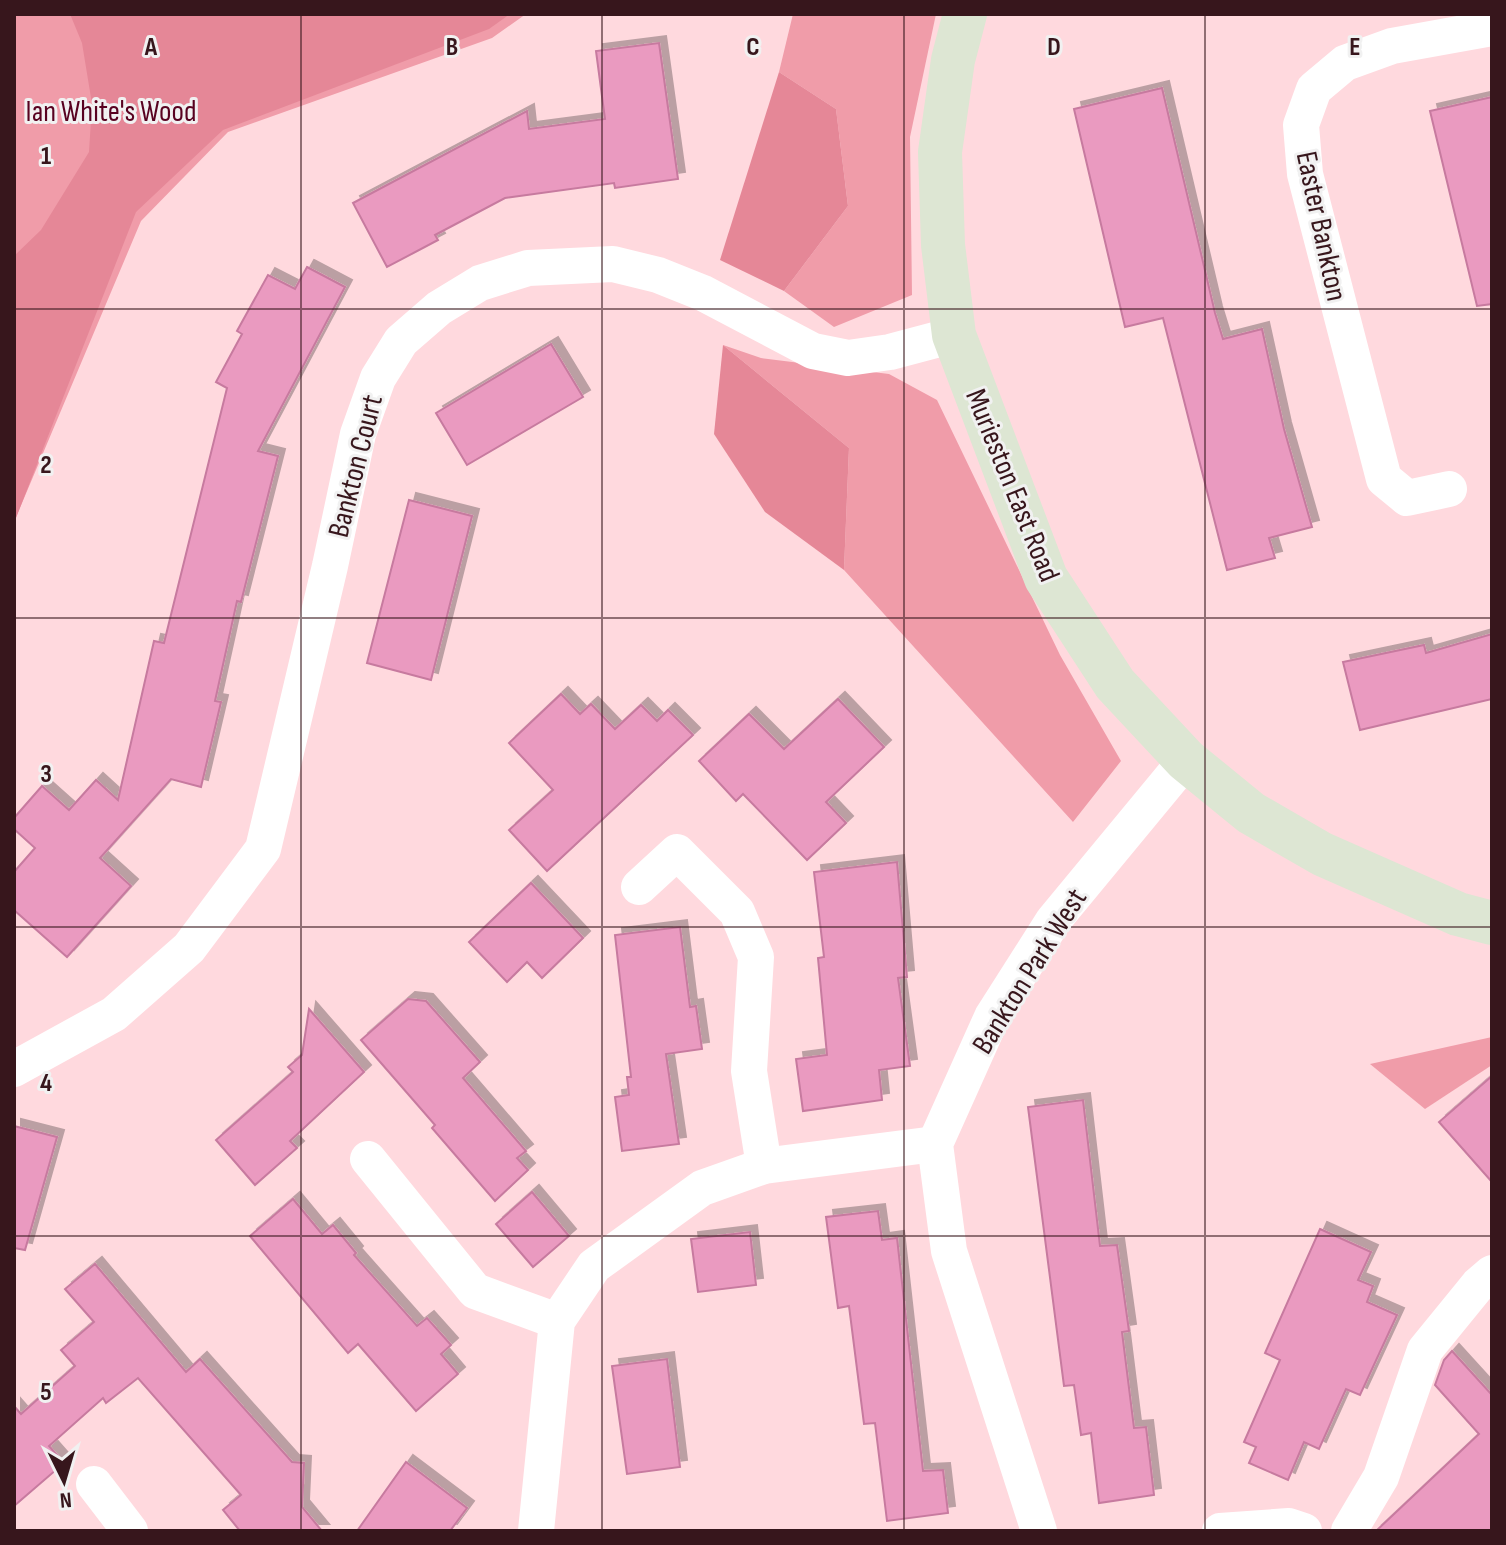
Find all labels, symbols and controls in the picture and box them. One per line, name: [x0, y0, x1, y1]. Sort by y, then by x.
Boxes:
text: A: [144, 32, 158, 63]
text: B: [446, 32, 458, 63]
text: C: [746, 32, 760, 63]
text: D: [1047, 32, 1061, 63]
text: E: [1349, 32, 1361, 63]
park label: Ian White's Wood: [26, 94, 196, 130]
text: 1: [41, 141, 51, 172]
street label: Easter Bankton: [1288, 148, 1354, 304]
street label: Murieston East Road: [957, 384, 1067, 587]
street label: Bankton Court: [321, 391, 391, 541]
text: 2: [40, 450, 52, 481]
text: 3: [40, 759, 52, 790]
street label: Bankton Park West: [965, 882, 1095, 1061]
text: 4: [40, 1068, 52, 1099]
text: 5: [40, 1377, 52, 1408]
north arrow: [24, 1441, 104, 1521]
text: N: [59, 1485, 73, 1513]

